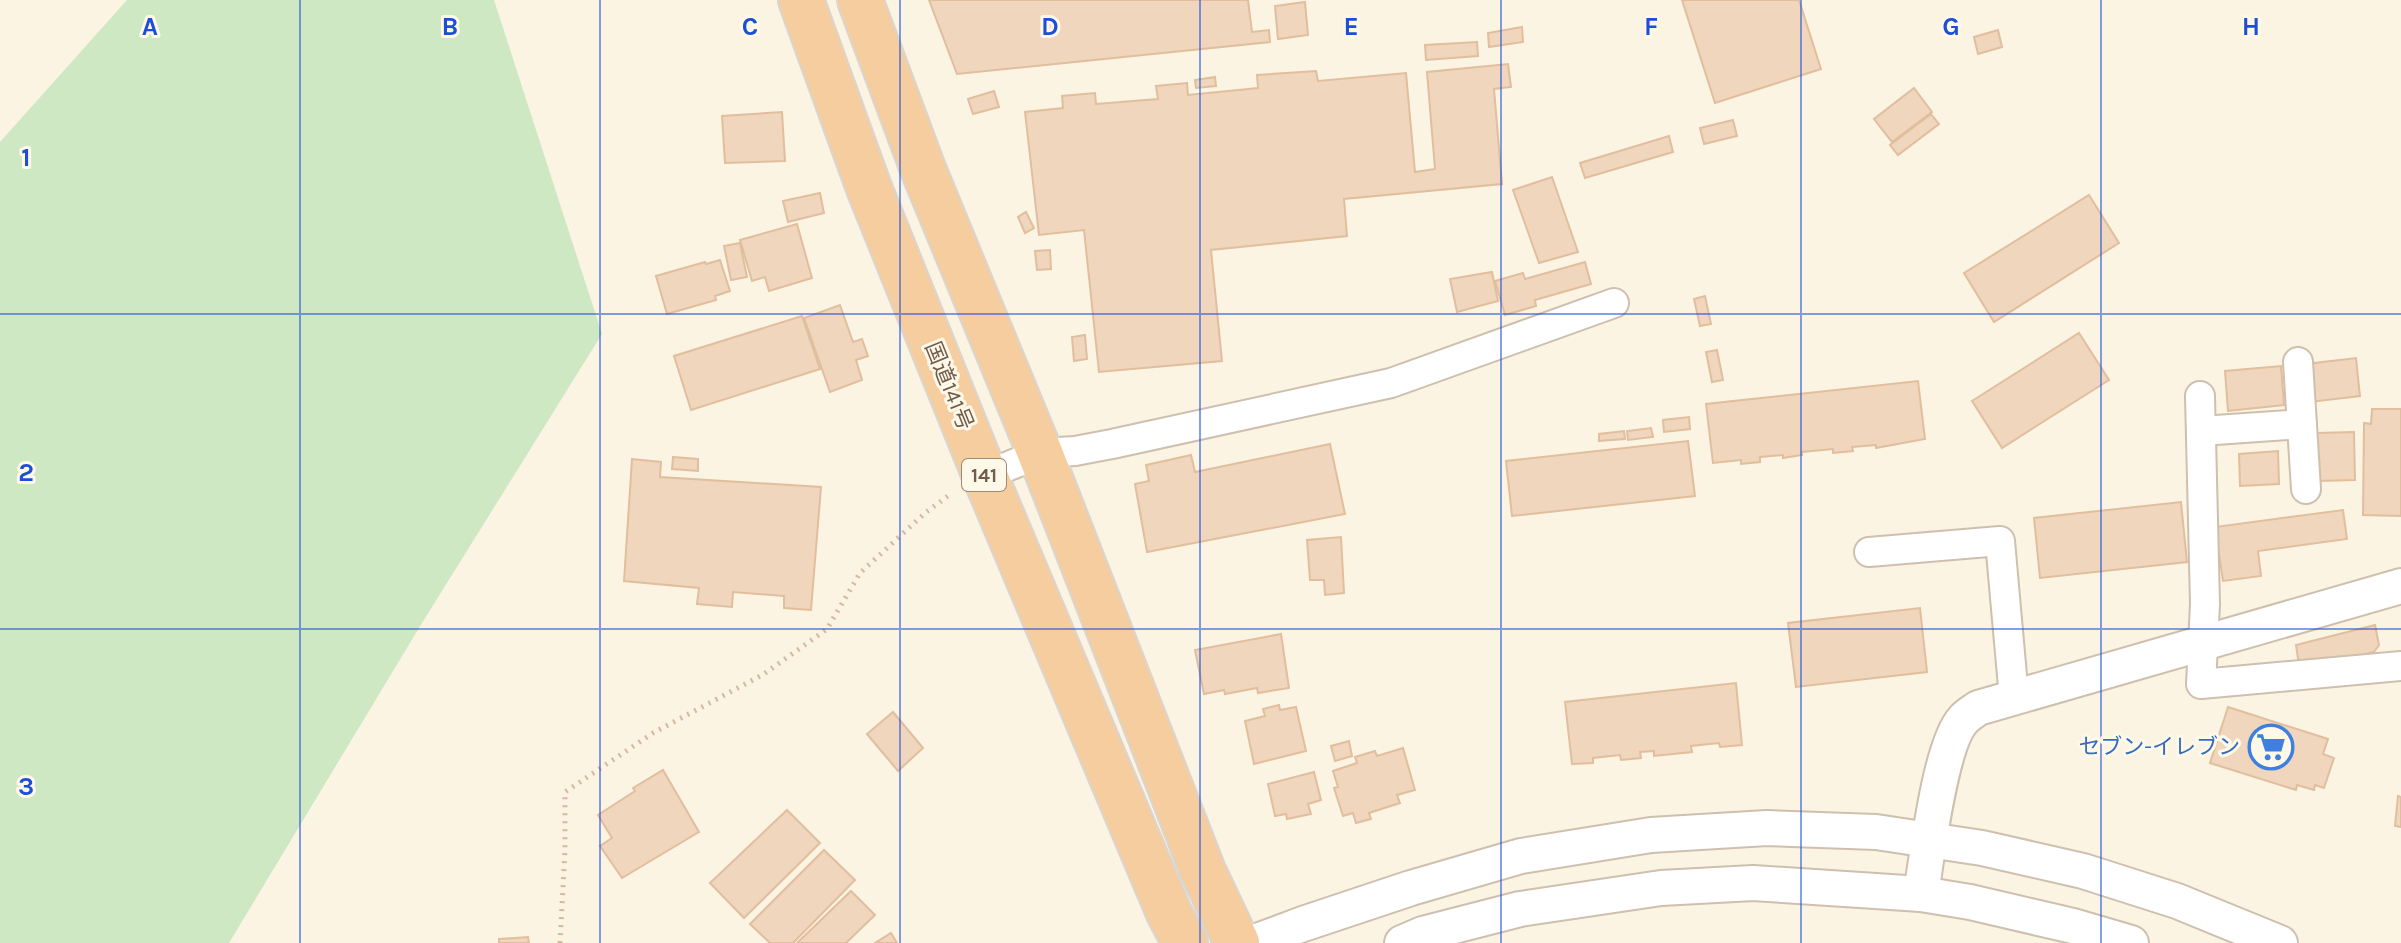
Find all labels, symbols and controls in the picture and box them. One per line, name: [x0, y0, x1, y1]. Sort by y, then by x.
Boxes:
text: A: [142, 11, 158, 42]
text: B: [442, 11, 458, 42]
text: C: [742, 11, 758, 42]
text: D: [1041, 11, 1059, 42]
text: E: [1343, 11, 1359, 42]
text: F: [1644, 11, 1658, 42]
text: G: [1942, 11, 1960, 42]
text: H: [2242, 11, 2260, 42]
text: 1: [21, 142, 31, 173]
street label: 国道141号: [920, 338, 978, 434]
text: 2: [18, 457, 34, 488]
road number: 141: [962, 459, 1006, 491]
supermarket icon: セブン-イレブン: [2247, 723, 2295, 771]
place label: セブン-イレブン: [2078, 734, 2240, 760]
text: 3: [18, 771, 34, 802]

